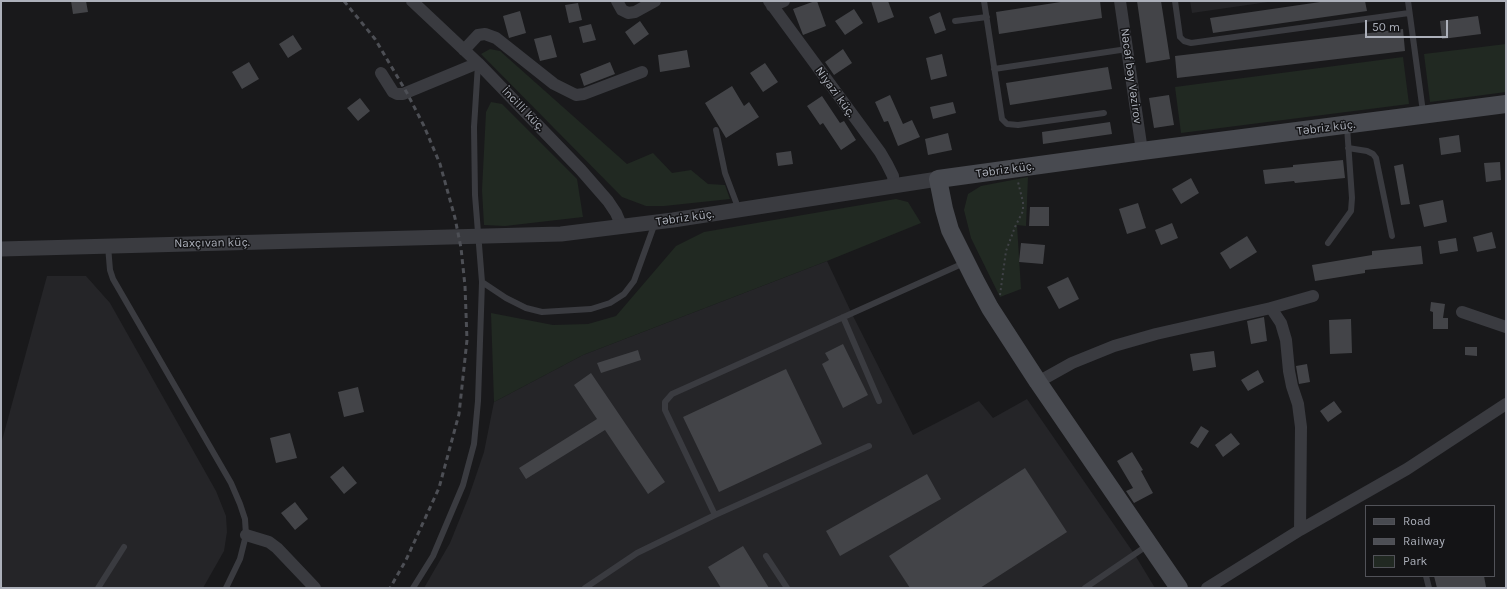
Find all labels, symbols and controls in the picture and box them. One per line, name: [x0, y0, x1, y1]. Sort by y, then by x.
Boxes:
scale bar: [1367, 12, 1450, 38]
text: 50 m: [1372, 20, 1400, 34]
street label: Nəcəf bəy Vəzirov: [1117, 27, 1145, 125]
street label: Niyazi küç.: [812, 64, 858, 120]
street label: İncilli küç.: [498, 84, 548, 134]
street label: Təbriz küç.: [1296, 117, 1356, 139]
street label: Təbriz küç.: [975, 159, 1035, 181]
street label: Təbriz küç.: [655, 207, 715, 229]
street label: Naxçıvan küç.: [174, 235, 250, 251]
legend: [1365, 505, 1495, 577]
text: Road: [1403, 514, 1431, 528]
text: Railway: [1403, 534, 1445, 548]
text: Park: [1403, 554, 1427, 568]

